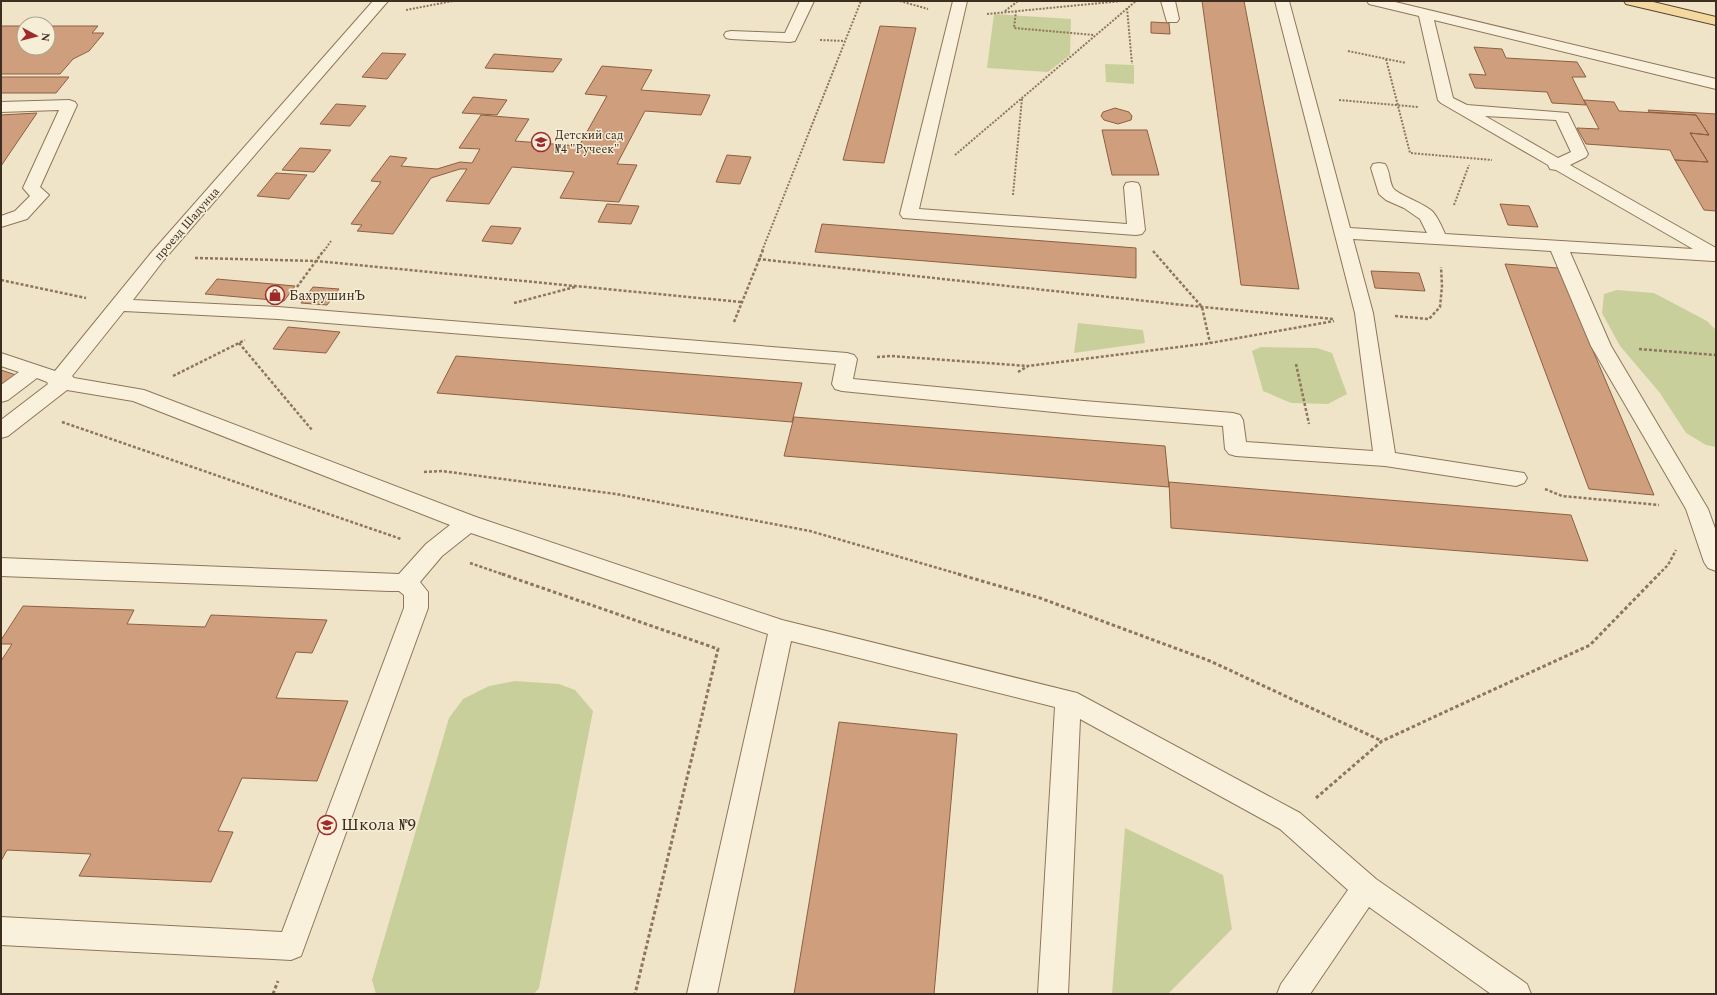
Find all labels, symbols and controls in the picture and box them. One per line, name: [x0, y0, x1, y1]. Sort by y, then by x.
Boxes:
north arrow: [16, 16, 56, 56]
text: N: [36, 32, 54, 43]
place label: Детский сад №4 "Ручеек": [555, 126, 623, 159]
school or university icon: Детский сад №4 "Ручеек": [530, 131, 552, 153]
street label: проезд Шадунца: [150, 183, 224, 265]
shop icon: БахрушинЪ: [264, 284, 286, 306]
place label: БахрушинЪ: [289, 285, 365, 306]
place label: Школа №9: [341, 812, 416, 838]
school or university icon: Школа №9: [316, 814, 338, 836]

